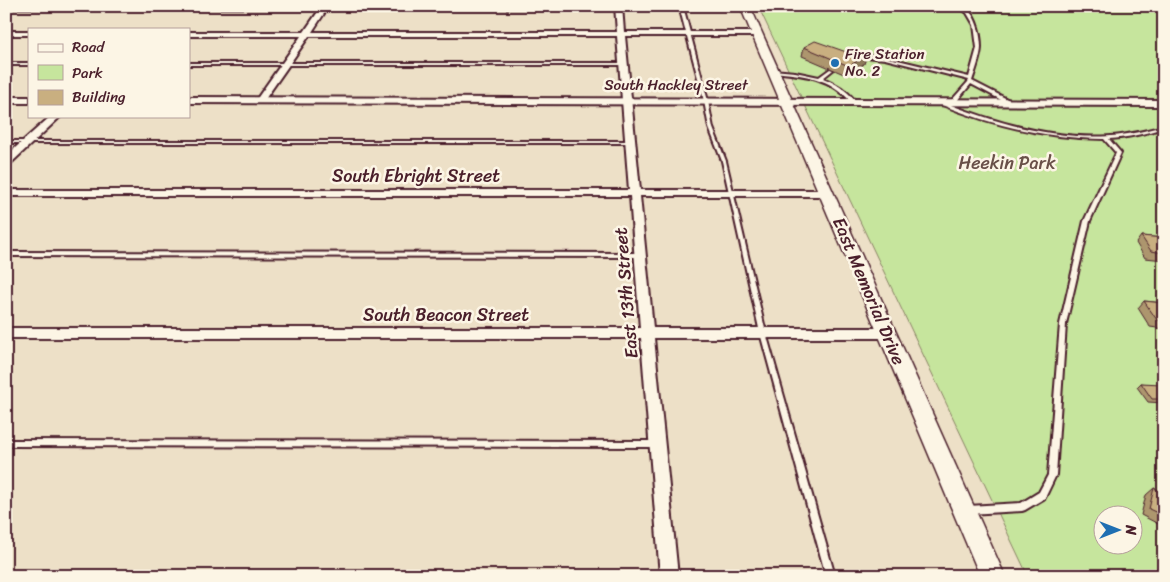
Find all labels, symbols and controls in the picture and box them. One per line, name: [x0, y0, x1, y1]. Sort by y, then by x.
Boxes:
legend: [28, 28, 190, 118]
text: Road: [72, 34, 105, 60]
place label: Fire Station No. 2: [845, 41, 924, 84]
marker: Fire Station No. 2: [829, 57, 841, 69]
text: Park: [72, 60, 103, 86]
street label: South Hackley Street: [604, 72, 749, 98]
text: Building: [72, 84, 126, 110]
park label: Heekin Park: [958, 147, 1056, 179]
street label: South Ebright Street: [332, 160, 500, 192]
street label: East Memorial Drive: [823, 212, 915, 370]
street label: East 13th Street: [604, 226, 648, 360]
street label: South Beacon Street: [363, 299, 529, 331]
north arrow: [1092, 504, 1142, 554]
text: N: [1118, 524, 1143, 535]

